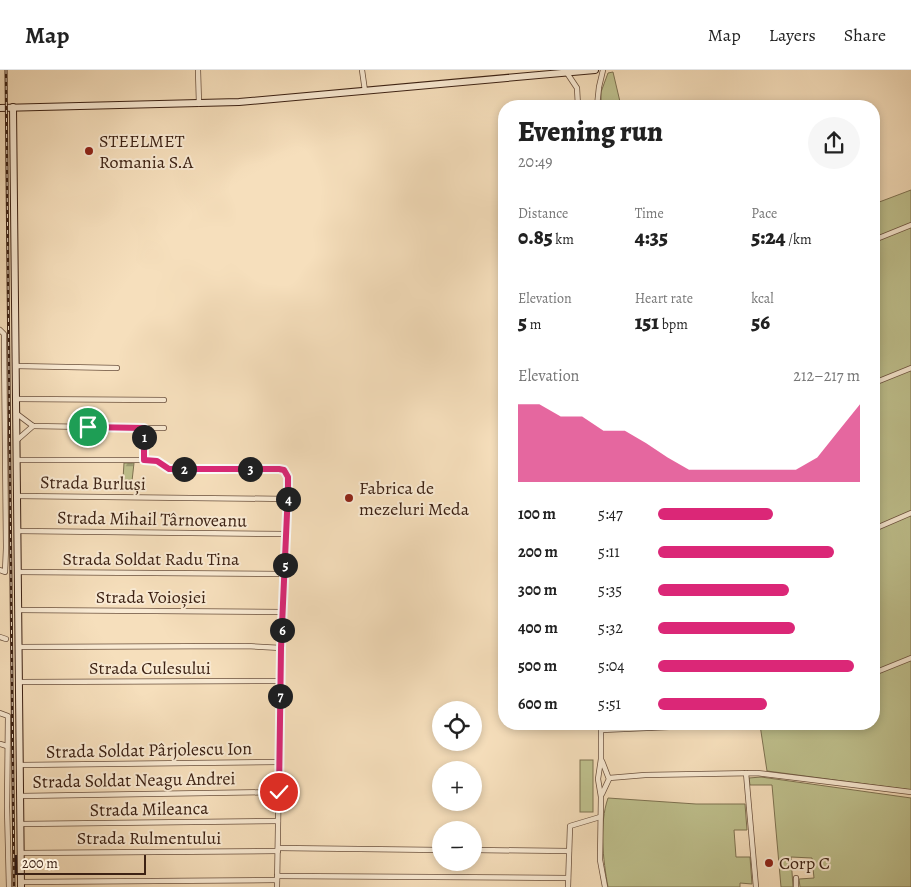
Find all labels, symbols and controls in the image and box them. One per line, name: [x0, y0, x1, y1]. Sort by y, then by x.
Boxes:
text: Map: [25, 19, 69, 51]
text: Map: [708, 23, 741, 47]
text: Layers: [769, 23, 816, 47]
text: Share: [844, 23, 886, 47]
text: Evening run: [518, 113, 663, 151]
button: share: [808, 117, 860, 169]
place label: STEELMET Romania S.A: [99, 129, 194, 174]
marker: STEELMET Romania S.A: [83, 145, 95, 157]
text: 20:49: [518, 151, 552, 173]
text: Distance: [518, 204, 568, 223]
text: Time: [635, 204, 664, 223]
text: Pace: [751, 204, 777, 223]
text: 0.85: [518, 223, 553, 251]
text: 4:35: [635, 223, 668, 251]
text: 5:24: [751, 223, 786, 251]
text: km: [553, 230, 574, 249]
text: /km: [786, 230, 812, 249]
text: Elevation: [518, 289, 572, 308]
text: Heart rate: [635, 289, 693, 308]
text: kcal: [751, 289, 774, 308]
text: 5: [518, 308, 527, 336]
text: 151: [635, 308, 659, 336]
text: 56: [751, 308, 770, 336]
text: m: [527, 315, 541, 334]
text: bpm: [659, 315, 688, 334]
text: Elevation: [518, 365, 579, 387]
text: 212–217 m: [793, 365, 860, 387]
pin: [67, 406, 109, 448]
icon: arrive: [74, 413, 102, 441]
pin: 1: [132, 424, 156, 450]
text: 1: [142, 428, 147, 447]
pin: 2: [172, 456, 196, 482]
pin: 3: [238, 456, 262, 482]
text: 2: [181, 460, 188, 479]
text: 3: [247, 460, 254, 479]
street label: Strada Burluși: [40, 470, 146, 496]
place label: Fabrica de mezeluri Meda: [359, 476, 470, 521]
pin: 4: [276, 486, 300, 512]
text: 4: [285, 490, 292, 509]
marker: Fabrica de mezeluri Meda: [343, 492, 355, 504]
text: 100 m: [518, 503, 556, 525]
text: 5:47: [598, 503, 623, 525]
street label: Strada Mihail Târnoveanu: [57, 505, 247, 533]
text: 200 m: [518, 541, 558, 563]
text: 5:11: [598, 541, 620, 563]
street label: Strada Soldat Radu Tina: [63, 547, 240, 571]
pin: 5: [272, 552, 298, 578]
text: 5: [283, 556, 288, 575]
text: 300 m: [518, 579, 557, 601]
text: 5:35: [598, 579, 622, 601]
street label: Strada Voioșiei: [96, 585, 206, 609]
text: 400 m: [518, 617, 558, 639]
text: 5:32: [598, 617, 623, 639]
pin: 6: [270, 618, 294, 642]
text: 6: [279, 621, 286, 640]
text: 500 m: [518, 655, 557, 677]
text: 5:04: [598, 655, 624, 677]
street label: Strada Culesului: [89, 656, 211, 680]
pin: 7: [268, 684, 292, 708]
text: 7: [278, 687, 283, 706]
text: 600 m: [518, 693, 558, 715]
text: 5:51: [598, 693, 621, 715]
map controls: [432, 701, 482, 871]
button: locate: [432, 701, 482, 751]
street label: Strada Soldat Pârjolescu Ion: [46, 736, 252, 764]
button: +: [432, 761, 482, 811]
street label: Strada Soldat Neagu Andrei: [32, 766, 236, 794]
pin: [258, 771, 300, 813]
icon: check: [265, 778, 293, 806]
street label: Strada Mileanca: [89, 796, 209, 822]
button: −: [432, 821, 482, 871]
street label: Strada Rulmentului: [77, 826, 221, 850]
place label: Corp C: [779, 851, 830, 875]
scale bar: [15, 852, 146, 875]
text: 200 m: [22, 854, 58, 873]
marker: Corp C: [763, 857, 775, 869]

